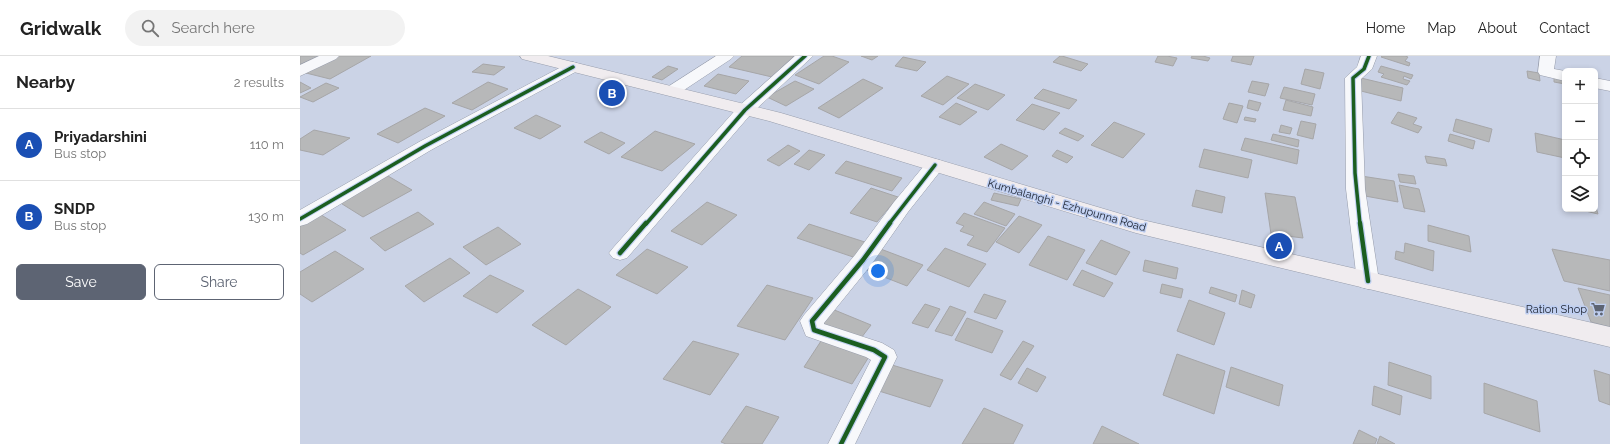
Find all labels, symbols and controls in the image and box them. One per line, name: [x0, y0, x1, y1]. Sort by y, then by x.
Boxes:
search box: [125, 10, 405, 46]
text: Gridwalk: [20, 17, 101, 39]
icon: search: [139, 17, 161, 39]
text: Search here: [171, 19, 255, 37]
text: Home: [1366, 20, 1405, 36]
text: Map: [1427, 20, 1456, 36]
text: About: [1478, 20, 1517, 36]
text: Contact: [1539, 20, 1590, 36]
map controls: [1562, 68, 1598, 212]
button: +: [1562, 68, 1598, 104]
text: Nearby: [16, 72, 75, 92]
text: 2 results: [234, 75, 284, 90]
pin: B: [599, 78, 625, 108]
button: −: [1562, 104, 1598, 140]
text: Priyadarshini: [54, 128, 147, 146]
text: A: [25, 137, 33, 152]
text: 110 m: [250, 137, 284, 152]
button: locate: [1562, 140, 1598, 176]
text: Bus stop: [54, 146, 106, 161]
button: layers: [1562, 176, 1598, 212]
street label: Kumbalanghi - Ezhupunna Road: [986, 177, 1148, 234]
text: SNDP: [54, 200, 95, 218]
text: B: [25, 209, 33, 224]
text: 130 m: [248, 209, 284, 224]
text: Bus stop: [54, 218, 106, 233]
pin: A: [1266, 231, 1292, 261]
your location: [868, 261, 888, 281]
button: Save: [16, 264, 146, 300]
button: Share: [154, 264, 284, 300]
supermarket icon: Ration Shop: [1590, 301, 1606, 317]
place label: Ration Shop: [1526, 303, 1587, 316]

